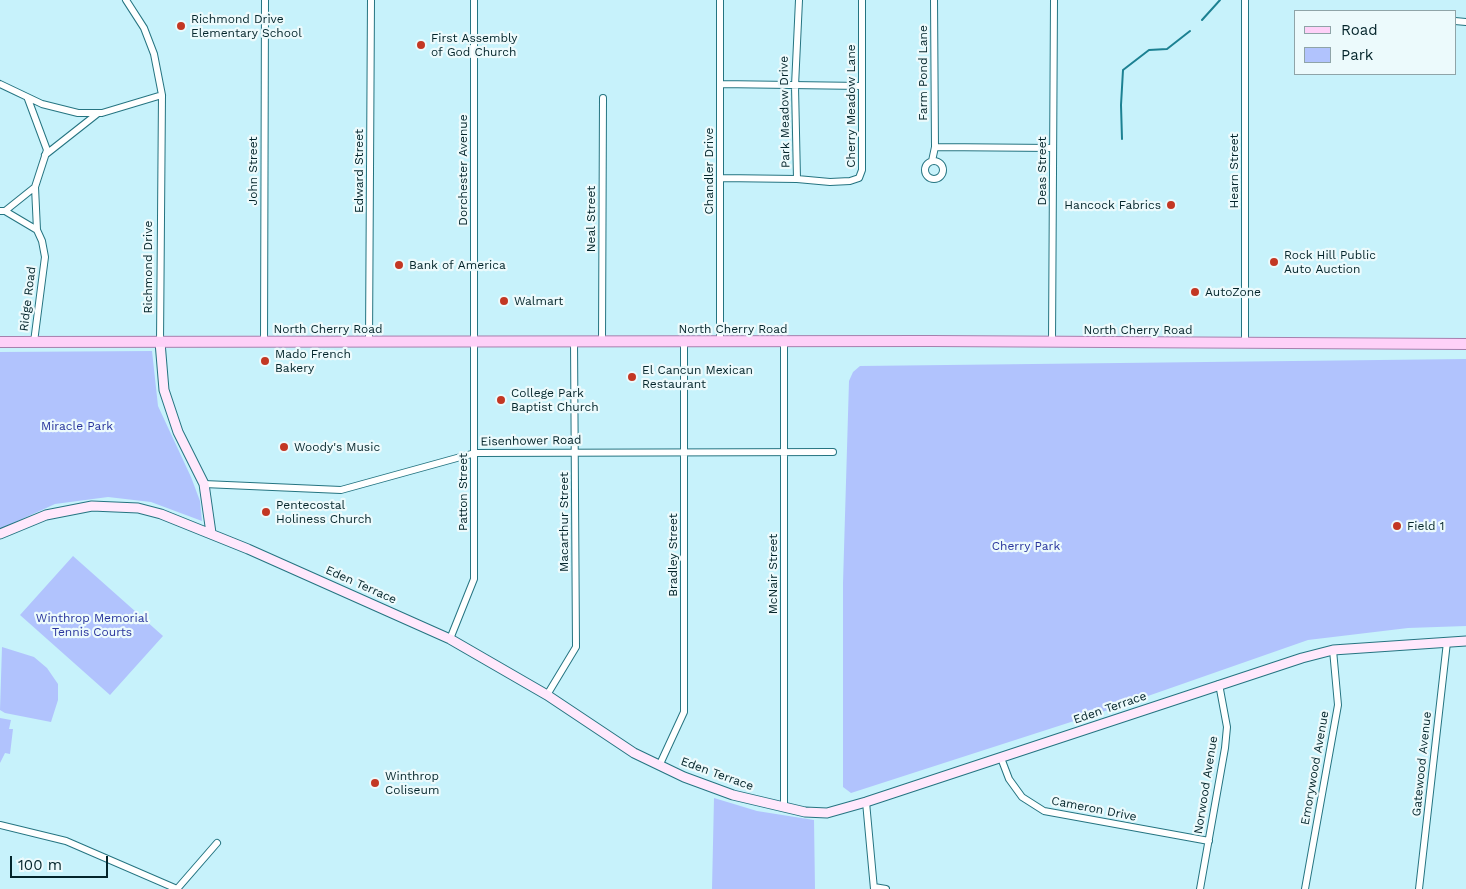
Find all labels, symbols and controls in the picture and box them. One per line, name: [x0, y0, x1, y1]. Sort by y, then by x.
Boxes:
legend: [1294, 10, 1456, 75]
place label: Richmond Drive Elementary School: [191, 12, 302, 40]
marker: Richmond Drive Elementary School: [175, 20, 187, 32]
text: Road: [1341, 21, 1378, 39]
street label: Farm Pond Lane: [916, 25, 930, 121]
place label: First Assembly of God Church: [431, 31, 518, 59]
marker: First Assembly of God Church: [415, 39, 427, 51]
street label: Cherry Meadow Lane: [844, 44, 858, 168]
text: Park: [1341, 46, 1373, 64]
street label: Park Meadow Drive: [777, 56, 793, 168]
street label: Dorchester Avenue: [456, 114, 470, 226]
street label: Chandler Drive: [702, 128, 716, 214]
street label: Edward Street: [352, 129, 366, 213]
street label: Hearn Street: [1227, 134, 1241, 208]
street label: John Street: [246, 137, 260, 205]
street label: Deas Street: [1035, 137, 1049, 205]
street label: Neal Street: [584, 186, 598, 252]
place label: Hancock Fabrics: [1064, 198, 1161, 212]
marker: Hancock Fabrics: [1165, 199, 1177, 211]
street label: Richmond Drive: [141, 221, 155, 313]
place label: Rock Hill Public Auto Auction: [1284, 248, 1376, 276]
marker: Rock Hill Public Auto Auction: [1268, 256, 1280, 268]
place label: Bank of America: [409, 258, 506, 272]
marker: Bank of America: [393, 259, 405, 271]
street label: Ridge Road: [17, 266, 39, 332]
place label: AutoZone: [1205, 285, 1261, 299]
marker: AutoZone: [1189, 286, 1201, 298]
place label: Walmart: [514, 294, 563, 308]
marker: Walmart: [498, 295, 510, 307]
street label: North Cherry Road: [274, 322, 382, 336]
street label: North Cherry Road: [679, 322, 787, 336]
street label: North Cherry Road: [1084, 323, 1192, 337]
place label: Mado French Bakery: [275, 347, 351, 375]
marker: Mado French Bakery: [259, 355, 271, 367]
place label: El Cancun Mexican Restaurant: [642, 363, 753, 391]
marker: El Cancun Mexican Restaurant: [626, 371, 638, 383]
place label: College Park Baptist Church: [511, 386, 599, 414]
marker: College Park Baptist Church: [495, 394, 507, 406]
park label: Miracle Park: [41, 419, 113, 433]
street label: Eisenhower Road: [480, 433, 582, 449]
place label: Woody's Music: [294, 440, 380, 454]
marker: Woody's Music: [278, 441, 290, 453]
street label: Patton Street: [456, 453, 470, 531]
street label: Macarthur Street: [557, 472, 571, 572]
place label: Pentecostal Holiness Church: [276, 498, 372, 526]
marker: Pentecostal Holiness Church: [260, 506, 272, 518]
street label: Bradley Street: [666, 513, 680, 597]
place label: Field 1: [1407, 519, 1444, 533]
marker: Field 1: [1391, 520, 1403, 532]
street label: McNair Street: [766, 534, 780, 614]
park label: Cherry Park: [992, 539, 1060, 553]
street label: Eden Terrace: [323, 563, 399, 607]
park label: Winthrop Memorial Tennis Courts: [36, 611, 148, 639]
street label: Eden Terrace: [1072, 689, 1148, 727]
street label: Emorywood Avenue: [1298, 710, 1332, 826]
street label: Gatewood Avenue: [1409, 711, 1435, 817]
street label: Norwood Avenue: [1191, 735, 1221, 835]
street label: Eden Terrace: [679, 754, 755, 794]
place label: Winthrop Coliseum: [385, 769, 439, 797]
marker: Winthrop Coliseum: [369, 777, 381, 789]
street label: Cameron Drive: [1050, 794, 1138, 824]
scale bar: [12, 846, 110, 878]
text: 100 m: [18, 856, 62, 874]

